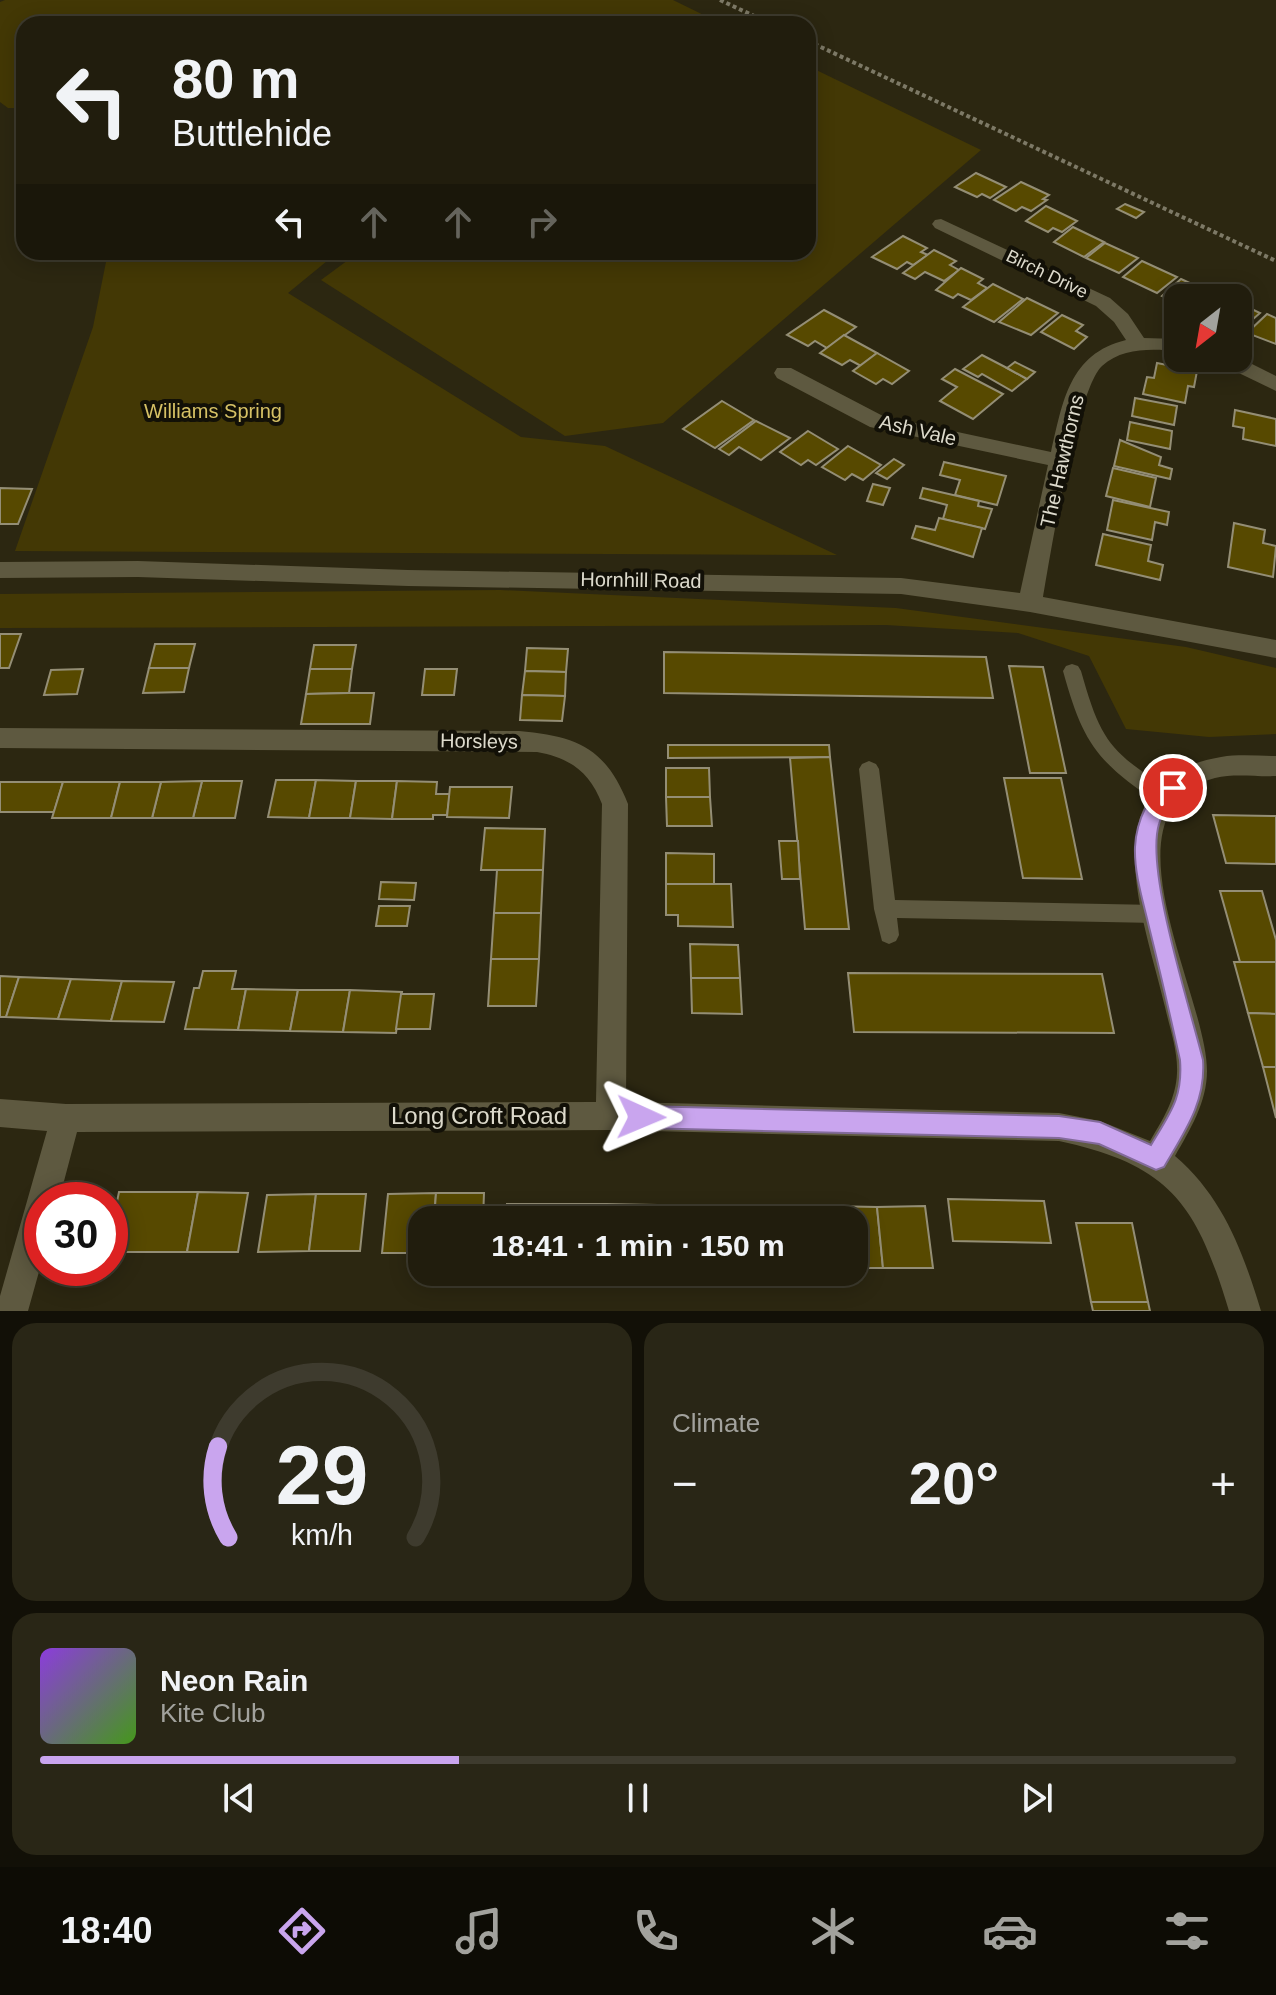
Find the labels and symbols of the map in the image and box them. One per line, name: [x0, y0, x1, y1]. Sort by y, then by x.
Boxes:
street label: Birch Drive: [1003, 246, 1091, 302]
north arrow: [1164, 284, 1252, 372]
street label: The Hawthorns: [1036, 392, 1088, 530]
park label: Williams Spring: [144, 400, 282, 422]
street label: Ash Vale: [877, 410, 959, 450]
street label: Hornhill Road: [580, 568, 702, 592]
street label: Horsleys: [440, 729, 518, 753]
pin: [1139, 754, 1207, 822]
position arrow: [599, 1075, 683, 1159]
street label: Long Croft Road: [391, 1102, 567, 1129]
speed limit sign: 30: [24, 1182, 128, 1286]

